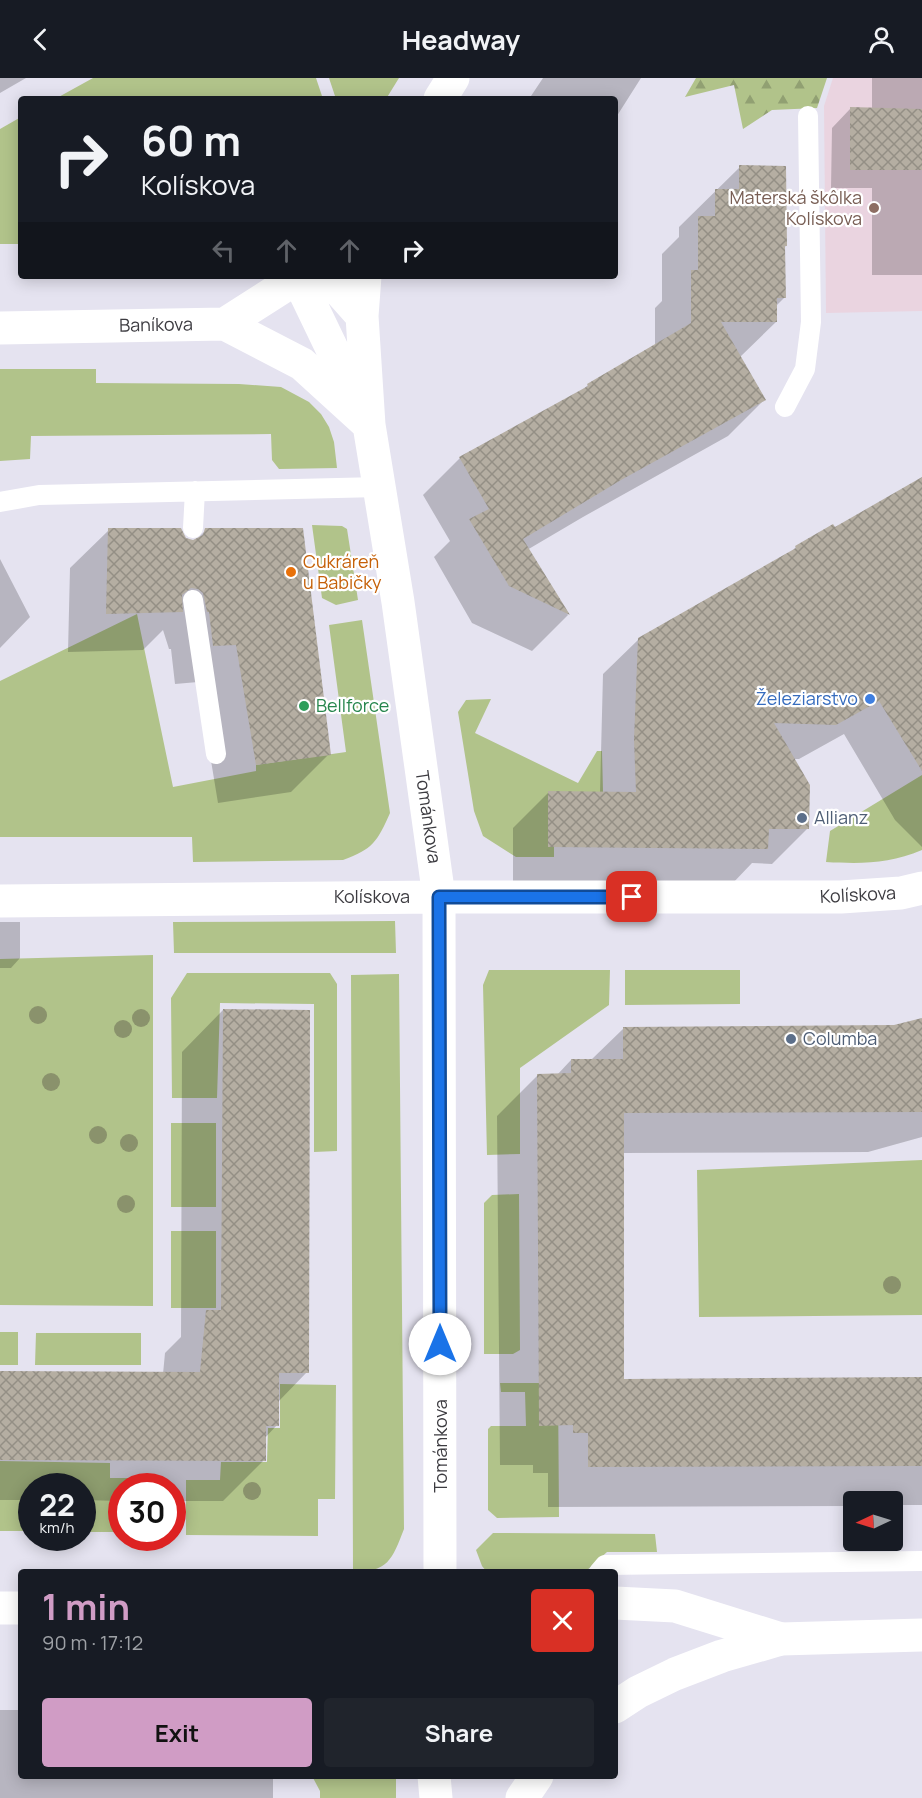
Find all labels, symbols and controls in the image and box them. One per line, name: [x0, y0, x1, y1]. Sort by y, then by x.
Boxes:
text: Headway: [402, 21, 520, 58]
icon: back: [24, 23, 57, 56]
icon: person: [865, 23, 898, 56]
text: 60 m: [141, 111, 241, 169]
icon: right: [42, 120, 120, 198]
text: Kolískova: [141, 166, 255, 203]
place label: Materská škôlka Kolískova: [729, 185, 862, 230]
marker: Materská škôlka Kolískova: [867, 201, 881, 215]
icon: left: [207, 234, 240, 267]
icon: ahead: [270, 234, 303, 267]
icon: ahead: [333, 234, 366, 267]
icon: right: [396, 234, 429, 267]
street label: Baníkova: [119, 311, 193, 337]
place label: Cukráreň u Babičky: [303, 549, 382, 594]
marker: Cukráreň u Babičky: [284, 565, 298, 579]
place label: Železiarstvo: [756, 686, 858, 710]
marker: Železiarstvo: [863, 692, 877, 706]
place label: Bellforce: [316, 693, 389, 717]
marker: Bellforce: [297, 699, 311, 713]
street label: Tománkova: [411, 769, 447, 865]
place label: Allianz: [814, 805, 868, 829]
marker: Allianz: [795, 811, 809, 825]
pin: [606, 871, 657, 922]
icon: arrive: [615, 880, 648, 913]
street label: Kolískova: [819, 880, 897, 908]
street label: Kolískova: [334, 884, 410, 908]
place label: Columba: [803, 1026, 877, 1050]
marker: Columba: [784, 1032, 798, 1046]
position arrow: [408, 1312, 472, 1376]
street label: Tománkova: [428, 1399, 452, 1493]
speed limit sign: 30: [108, 1473, 186, 1551]
text: 22: [39, 1484, 75, 1525]
north arrow: [843, 1491, 903, 1551]
map controls: [843, 1491, 903, 1551]
text: km/h: [40, 1517, 74, 1538]
text: 1 min: [42, 1582, 130, 1631]
button: close: [531, 1589, 594, 1652]
text: 90 m · 17:12: [42, 1629, 143, 1656]
button: Exit: [42, 1698, 312, 1767]
button: Share: [324, 1698, 594, 1767]

